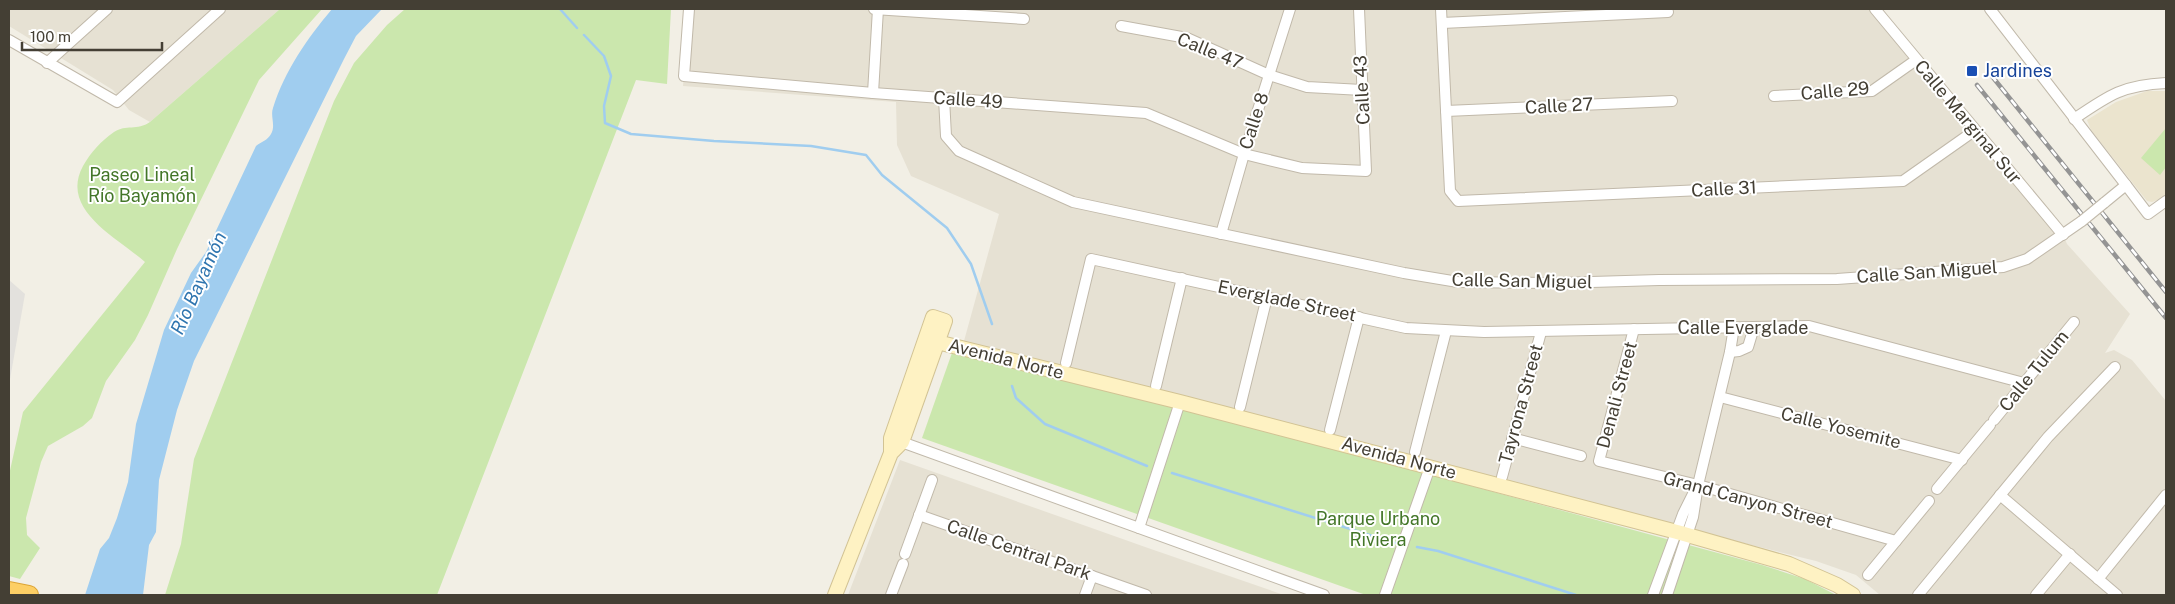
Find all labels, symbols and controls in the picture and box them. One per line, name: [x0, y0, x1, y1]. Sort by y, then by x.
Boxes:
scale bar: [22, 20, 162, 52]
text: 100 m: [30, 28, 71, 45]
street label: Calle 47: [1174, 28, 1246, 73]
street label: Calle 43: [1349, 55, 1374, 125]
street label: Calle Marginal Sur: [1911, 56, 2026, 188]
place label: Jardines: [1983, 60, 2052, 81]
marker: Jardines: [1965, 64, 1979, 78]
street label: Calle 29: [1800, 77, 1870, 104]
street label: Calle 49: [933, 87, 1003, 112]
street label: Calle 8: [1234, 90, 1273, 152]
street label: Calle 27: [1524, 93, 1594, 118]
park label: Paseo Lineal Río Bayamón: [88, 164, 196, 206]
street label: Calle 31: [1691, 176, 1757, 201]
water label: Río Bayamón: [166, 228, 230, 338]
street label: Calle San Miguel: [1856, 256, 1998, 287]
street label: Calle San Miguel: [1451, 269, 1593, 292]
street label: Everglade Street: [1216, 276, 1358, 325]
street label: Calle Everglade: [1677, 317, 1809, 338]
street label: Calle Tulum: [1994, 326, 2073, 416]
street label: Avenida Norte: [946, 334, 1066, 383]
street label: Denali Street: [1592, 339, 1641, 451]
street label: Tayrona Street: [1494, 342, 1547, 466]
street label: Calle Yosemite: [1779, 402, 1903, 453]
street label: Avenida Norte: [1339, 432, 1459, 483]
street label: Grand Canyon Street: [1661, 467, 1835, 532]
park label: Parque Urbano Riviera: [1316, 508, 1440, 550]
street label: Calle Central Park: [944, 515, 1094, 584]

